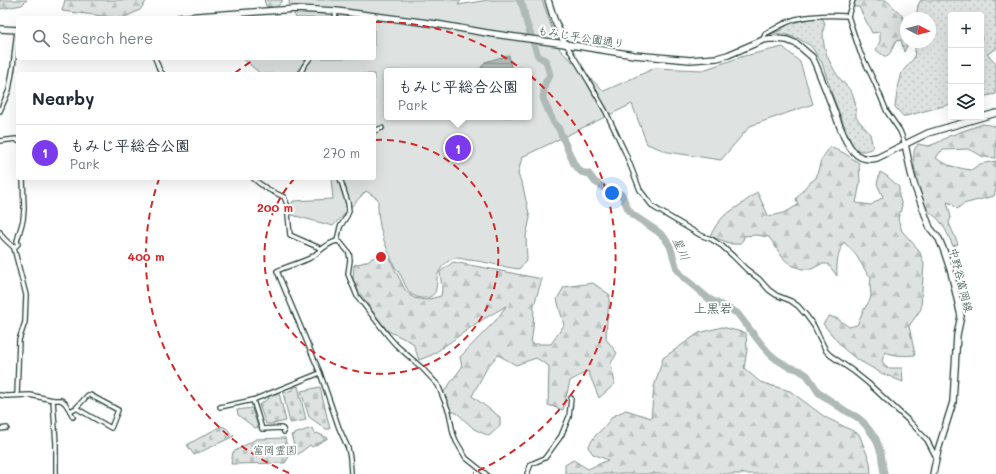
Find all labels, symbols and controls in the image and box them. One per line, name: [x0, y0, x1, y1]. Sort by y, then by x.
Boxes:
north arrow: [900, 12, 936, 48]
map controls: [948, 12, 984, 120]
button: +: [948, 12, 984, 48]
search box: [16, 16, 376, 60]
street label: もみじ平公園通り: [536, 22, 626, 51]
icon: search: [30, 27, 52, 49]
text: Search here: [62, 28, 153, 48]
button: −: [948, 48, 984, 84]
popup: [384, 68, 532, 120]
text: もみじ平総合公園: [398, 76, 518, 96]
button: layers: [948, 84, 984, 120]
text: Nearby: [32, 87, 94, 109]
text: Park: [398, 96, 427, 113]
pin: 1: [445, 133, 471, 163]
text: もみじ平総合公園: [70, 135, 190, 155]
text: 1: [42, 144, 48, 161]
text: 270 m: [323, 144, 360, 161]
text: Park: [70, 155, 99, 172]
your location: [602, 183, 622, 203]
text: 200 m: [257, 199, 293, 215]
water label: 星川: [670, 234, 694, 263]
street label: 中野谷富岡線: [946, 246, 977, 314]
text: 400 m: [128, 248, 164, 264]
centre of rings: [374, 250, 388, 264]
district label: 上黒岩: [693, 299, 733, 316]
park label: 富岡霊園: [253, 442, 297, 457]

